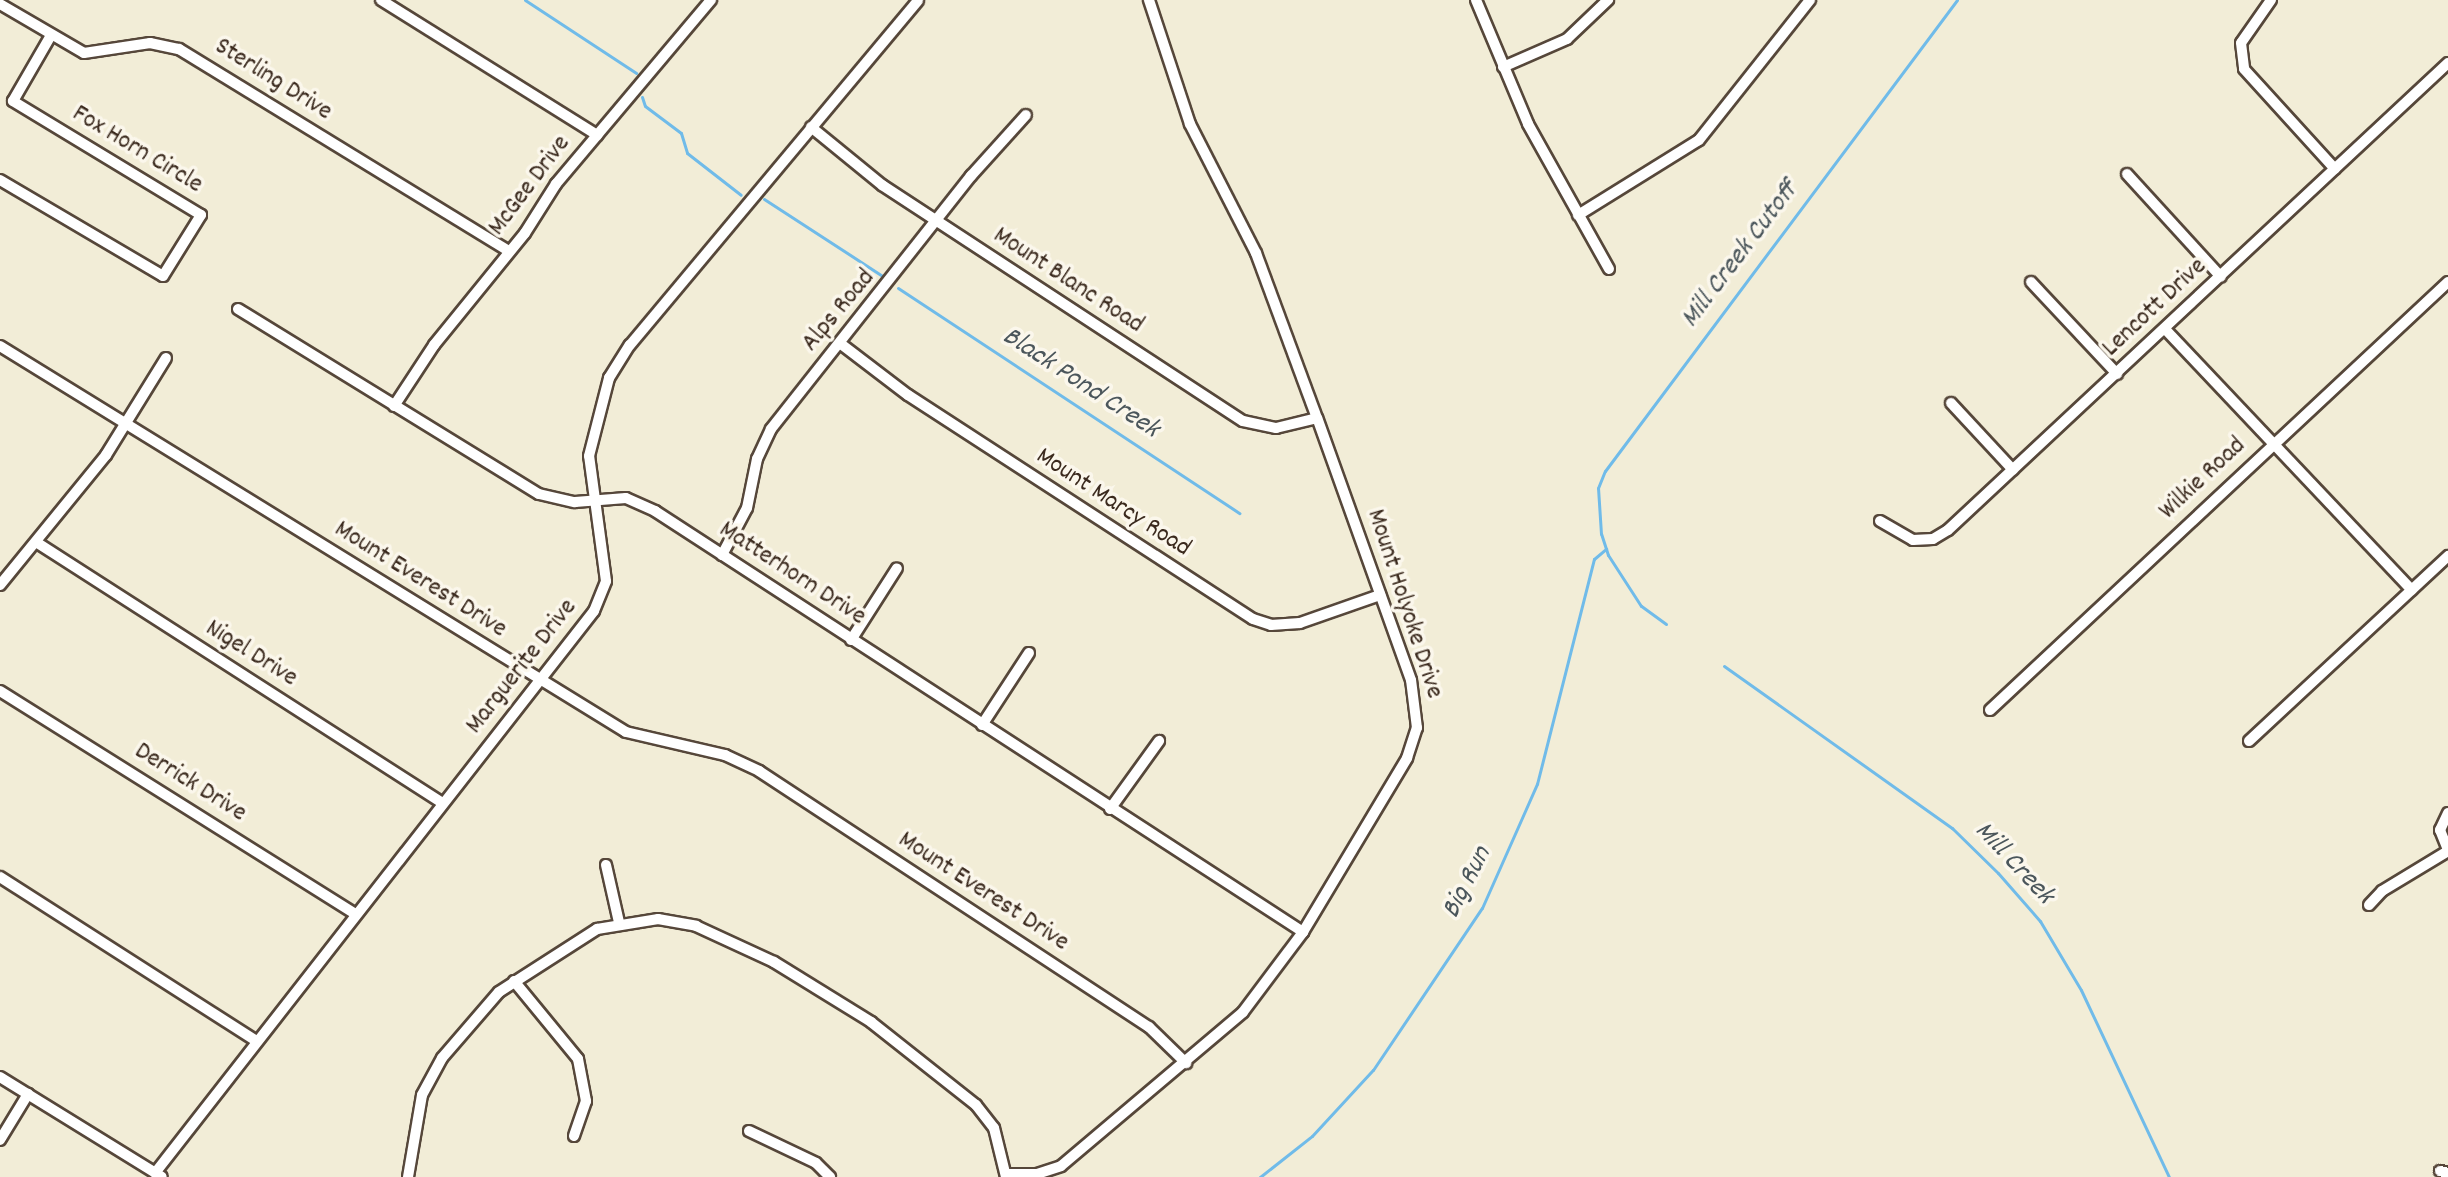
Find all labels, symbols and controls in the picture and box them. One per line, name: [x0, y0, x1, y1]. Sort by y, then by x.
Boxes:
street label: Sterling Drive: [209, 32, 337, 128]
street label: Fox Horn Circle: [66, 99, 208, 201]
street label: McGee Drive: [482, 130, 578, 242]
water label: Mill Creek Cutoff: [1675, 175, 1807, 335]
street label: Mount Blanc Road: [987, 221, 1149, 341]
street label: Lencott Drive: [2096, 252, 2214, 364]
street label: Alps Road: [796, 263, 882, 359]
water label: Black Pond Creek: [995, 321, 1165, 447]
street label: Wilkie Road: [2153, 431, 2253, 527]
street label: Mount Marcy Road: [1030, 441, 1196, 565]
street label: Mount Holyoke Drive: [1359, 506, 1449, 702]
street label: Mount Everest Drive: [328, 514, 512, 646]
street label: Matterhorn Drive: [713, 515, 871, 633]
street label: Marguerite Drive: [460, 593, 584, 741]
street label: Nigel Drive: [199, 614, 303, 694]
street label: Derrick Drive: [128, 736, 252, 830]
water label: Mill Creek: [1966, 815, 2060, 913]
street label: Mount Everest Drive: [892, 825, 1074, 959]
water label: Big Run: [1436, 842, 1500, 924]

